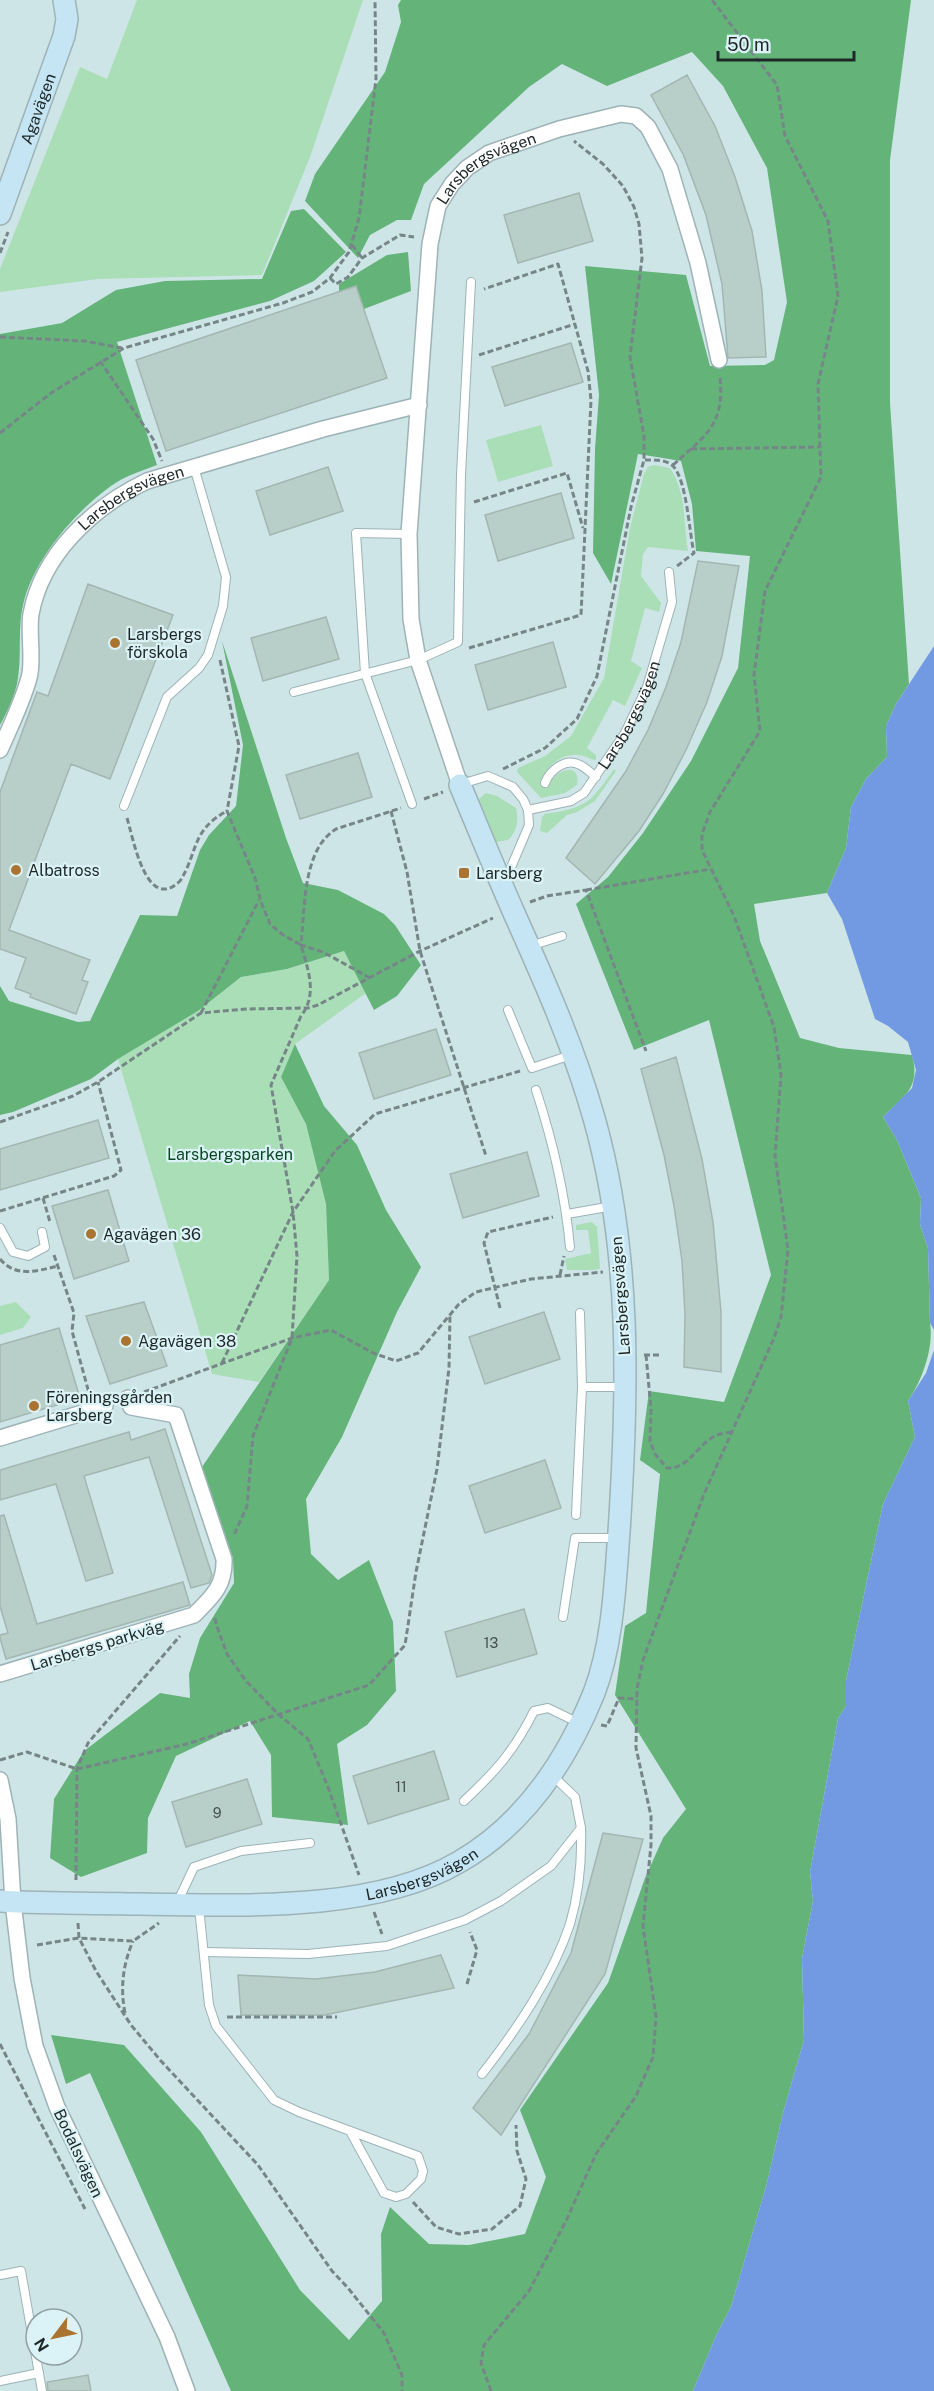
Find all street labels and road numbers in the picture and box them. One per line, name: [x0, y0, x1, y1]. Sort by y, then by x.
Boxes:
street label: Agavägen: [17, 71, 60, 147]
street label: Larsbergsvägen: [433, 129, 539, 208]
street label: Larsbergsvägen: [74, 462, 186, 534]
street label: Larsbergsvägen: [594, 659, 664, 773]
street label: Larsbergsvägen: [607, 1236, 634, 1356]
street label: Larsbergs parkväg: [28, 1616, 166, 1675]
street label: Larsbergsvägen: [364, 1844, 482, 1904]
street label: Bodalsvägen: [50, 2106, 107, 2201]

